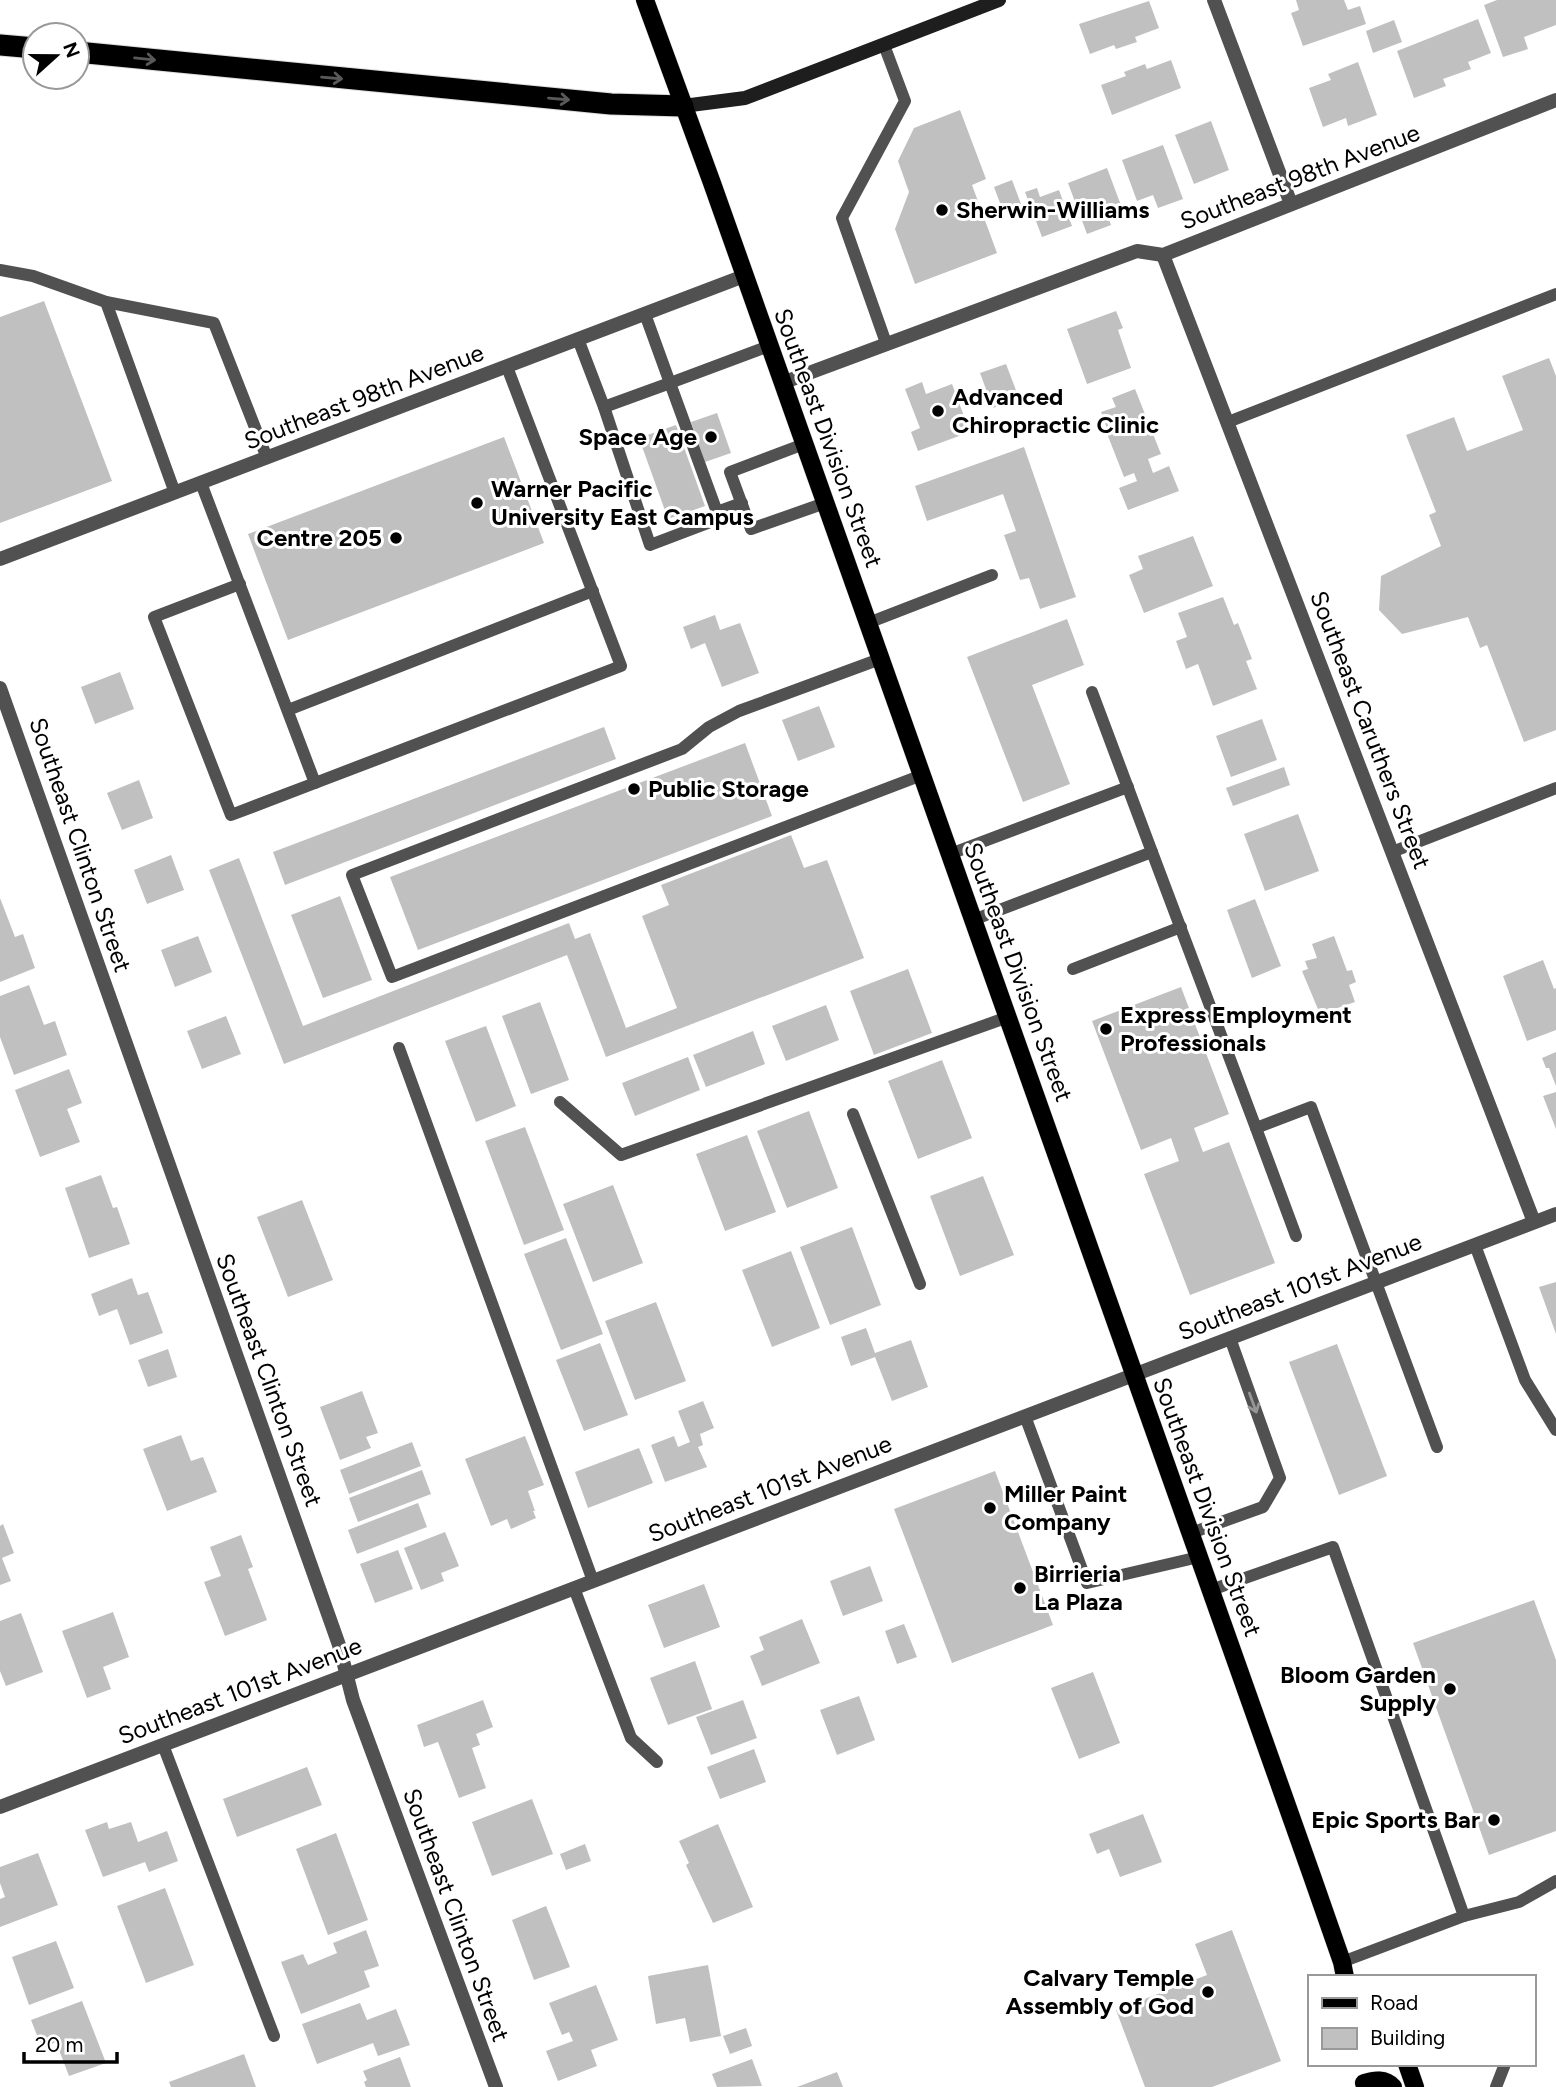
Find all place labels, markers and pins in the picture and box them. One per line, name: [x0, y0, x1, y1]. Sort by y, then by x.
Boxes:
place label: Sherwin-Williams: [956, 195, 1149, 224]
marker: Sherwin-Williams: [934, 202, 950, 218]
place label: Advanced Chiropractic Clinic: [952, 382, 1159, 439]
marker: Advanced Chiropractic Clinic: [930, 403, 946, 419]
place label: Space Age: [579, 422, 697, 451]
marker: Space Age: [703, 429, 719, 445]
place label: Warner Pacific University East Campus: [491, 474, 754, 531]
marker: Warner Pacific University East Campus: [469, 495, 485, 511]
place label: Centre 205: [257, 523, 382, 552]
marker: Centre 205: [388, 530, 404, 546]
place label: Public Storage: [648, 774, 809, 803]
marker: Public Storage: [626, 781, 642, 797]
place label: Express Employment Professionals: [1120, 1000, 1352, 1057]
marker: Express Employment Professionals: [1098, 1021, 1114, 1037]
place label: Miller Paint Company: [1004, 1479, 1127, 1536]
marker: Miller Paint Company: [982, 1500, 998, 1516]
place label: Birrieria La Plaza: [1034, 1559, 1123, 1616]
marker: Birrieria La Plaza: [1012, 1580, 1028, 1596]
place label: Bloom Garden Supply: [1280, 1660, 1436, 1717]
marker: Bloom Garden Supply: [1442, 1681, 1458, 1697]
place label: Epic Sports Bar: [1311, 1805, 1480, 1834]
marker: Epic Sports Bar: [1486, 1812, 1502, 1828]
place label: Calvary Temple Assembly of God: [1005, 1963, 1194, 2020]
marker: Calvary Temple Assembly of God: [1200, 1984, 1216, 2000]

